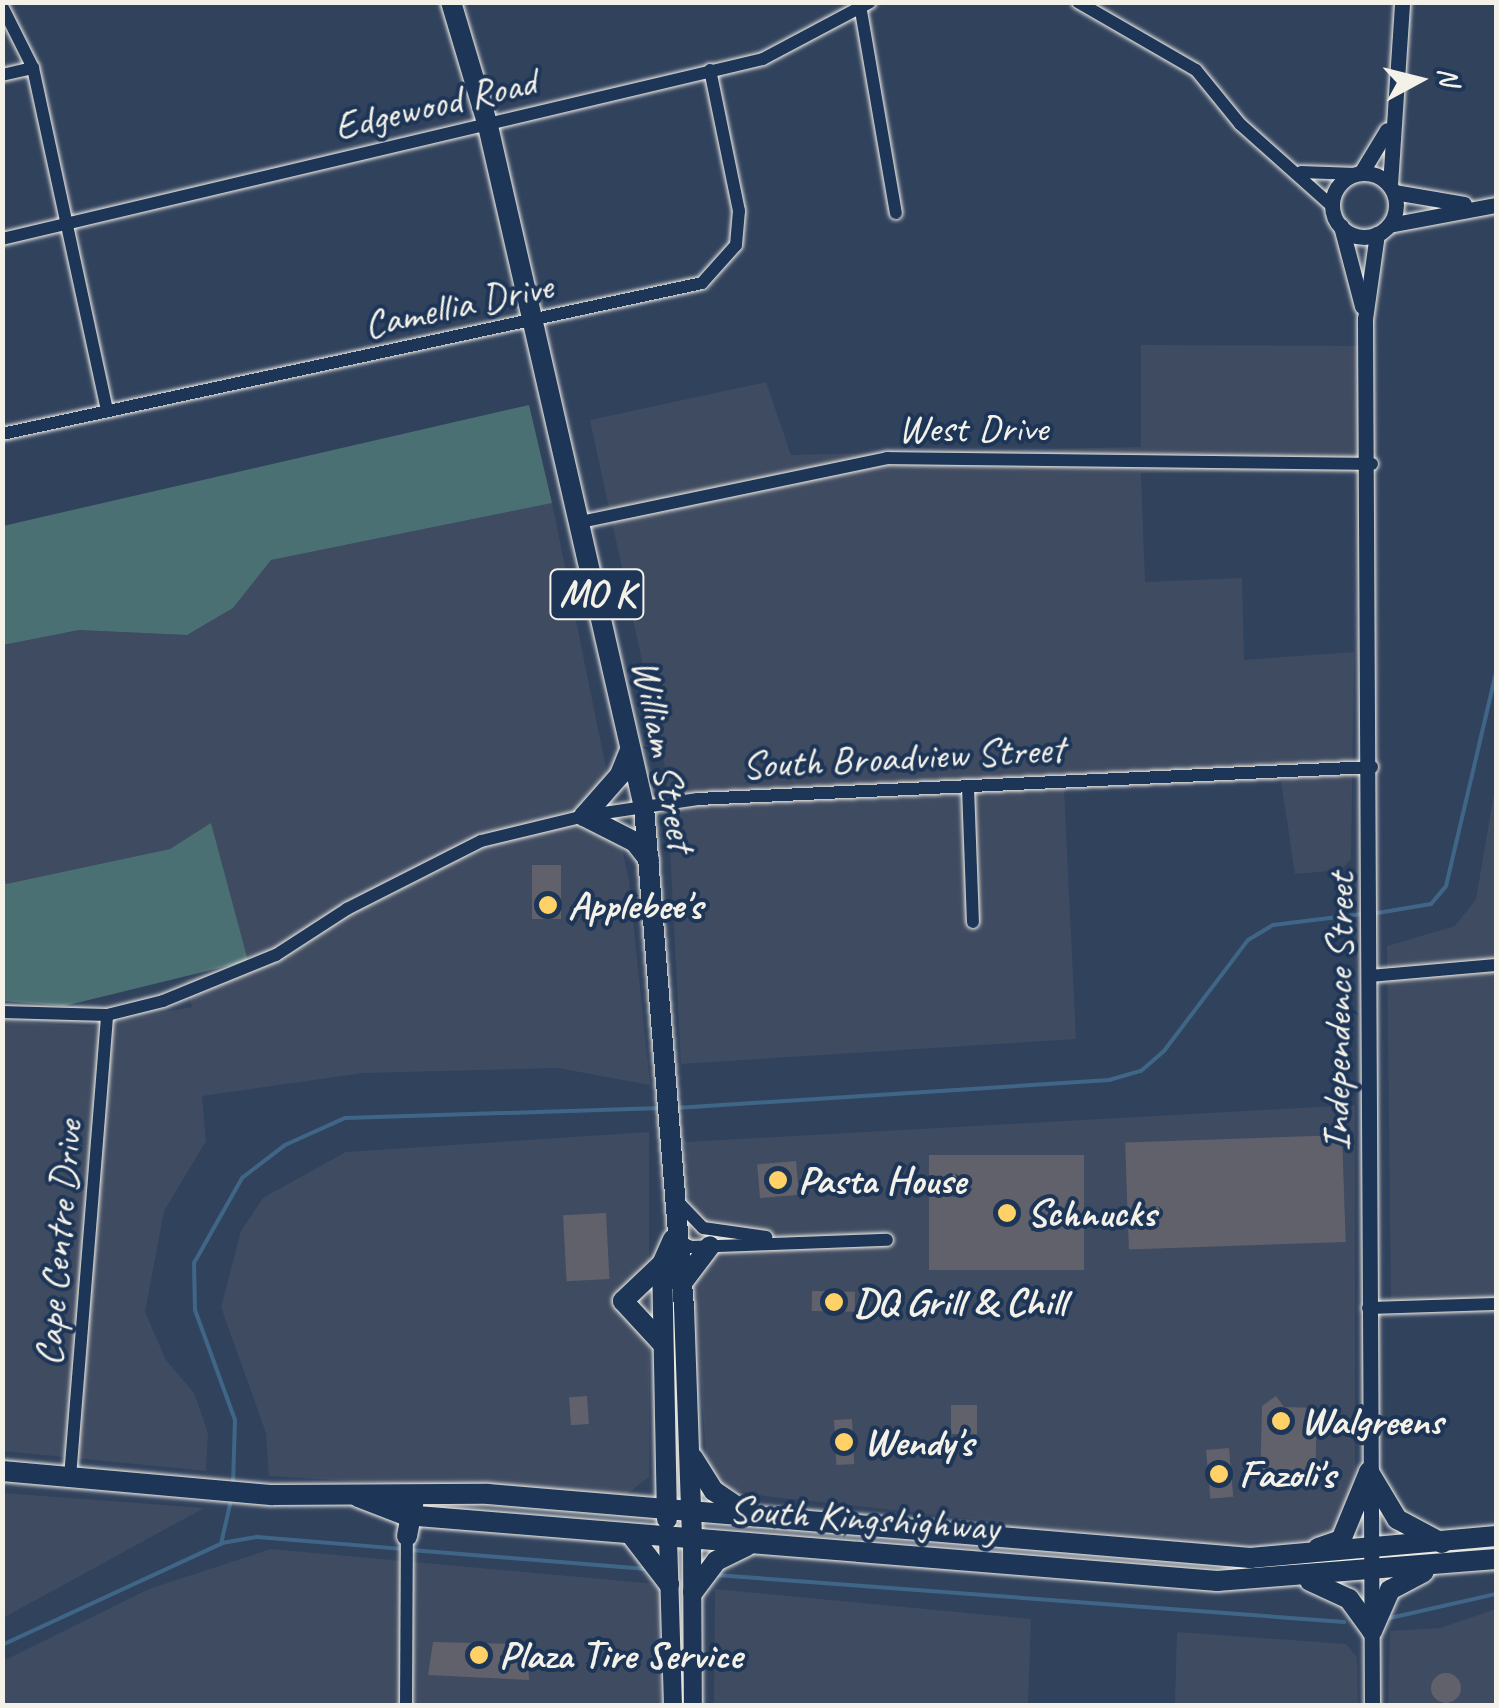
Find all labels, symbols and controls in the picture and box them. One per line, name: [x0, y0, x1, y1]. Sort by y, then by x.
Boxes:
north arrow: [1369, 30, 1469, 130]
street label: Edgewood Road: [330, 58, 540, 150]
text: N: [1431, 66, 1468, 87]
street label: Camellia Drive: [359, 262, 557, 348]
street label: West Drive: [898, 404, 1048, 452]
road number: MO K: [547, 561, 647, 627]
street label: William Street: [622, 655, 706, 855]
street label: South Broadview Street: [741, 725, 1065, 789]
street label: Independence Street: [1312, 872, 1364, 1152]
place label: Applebee's: [568, 881, 702, 929]
marker: Applebee's: [537, 894, 559, 916]
street label: Cape Centre Drive: [23, 1118, 93, 1368]
place label: Pasta House: [798, 1156, 966, 1204]
marker: Pasta House: [767, 1169, 789, 1191]
place label: Schnucks: [1027, 1189, 1156, 1237]
marker: Schnucks: [996, 1202, 1018, 1224]
place label: DQ Grill & Chill: [854, 1278, 1065, 1326]
marker: DQ Grill & Chill: [823, 1291, 845, 1313]
place label: Walgreens: [1301, 1397, 1443, 1445]
marker: Walgreens: [1270, 1410, 1292, 1432]
place label: Wendy's: [864, 1418, 973, 1466]
marker: Wendy's: [833, 1431, 855, 1453]
place label: Fazoli's: [1239, 1450, 1335, 1498]
marker: Fazoli's: [1208, 1463, 1230, 1485]
street label: South Kingshighway: [727, 1485, 1001, 1551]
place label: Plaza Tire Service: [499, 1631, 742, 1679]
marker: Plaza Tire Service: [468, 1644, 490, 1666]

